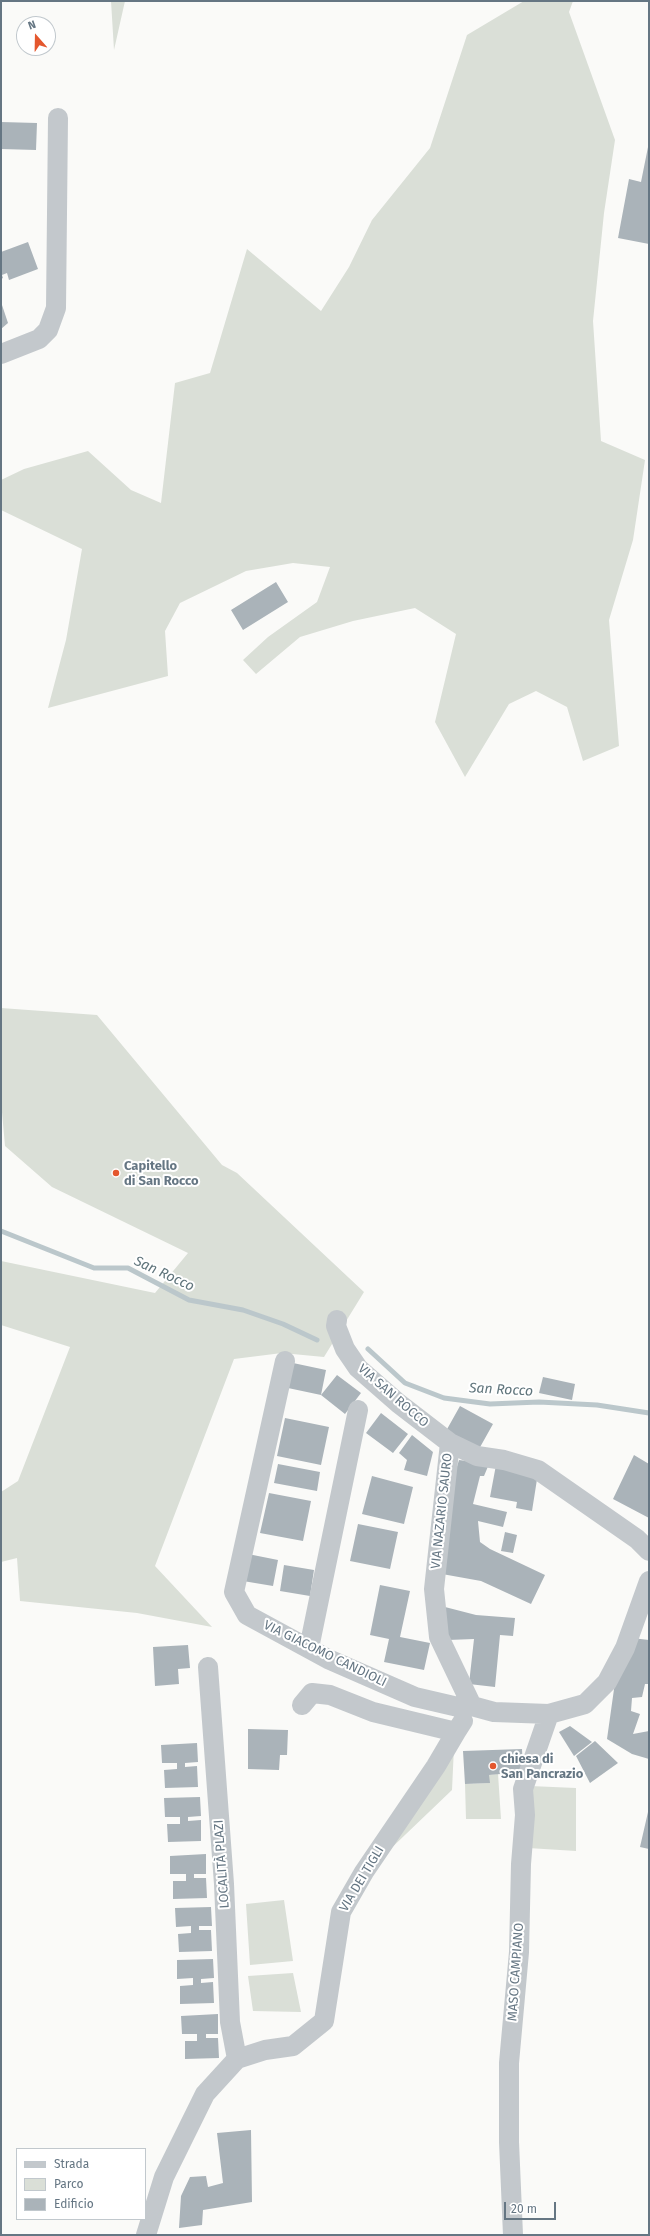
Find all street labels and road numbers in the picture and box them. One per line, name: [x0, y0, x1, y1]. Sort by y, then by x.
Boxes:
street label: VIA SAN ROCCO: [354, 1361, 432, 1431]
street label: VIA NAZARIO SAURO: [428, 1452, 456, 1570]
street label: VIA GIACOMO CANDIOLI: [261, 1617, 389, 1691]
street label: LOCALITÀ PLAZI: [211, 1819, 233, 1909]
street label: VIA DEI TIGLI: [336, 1843, 388, 1915]
street label: MASO CAMPIANO: [505, 1922, 527, 2022]

